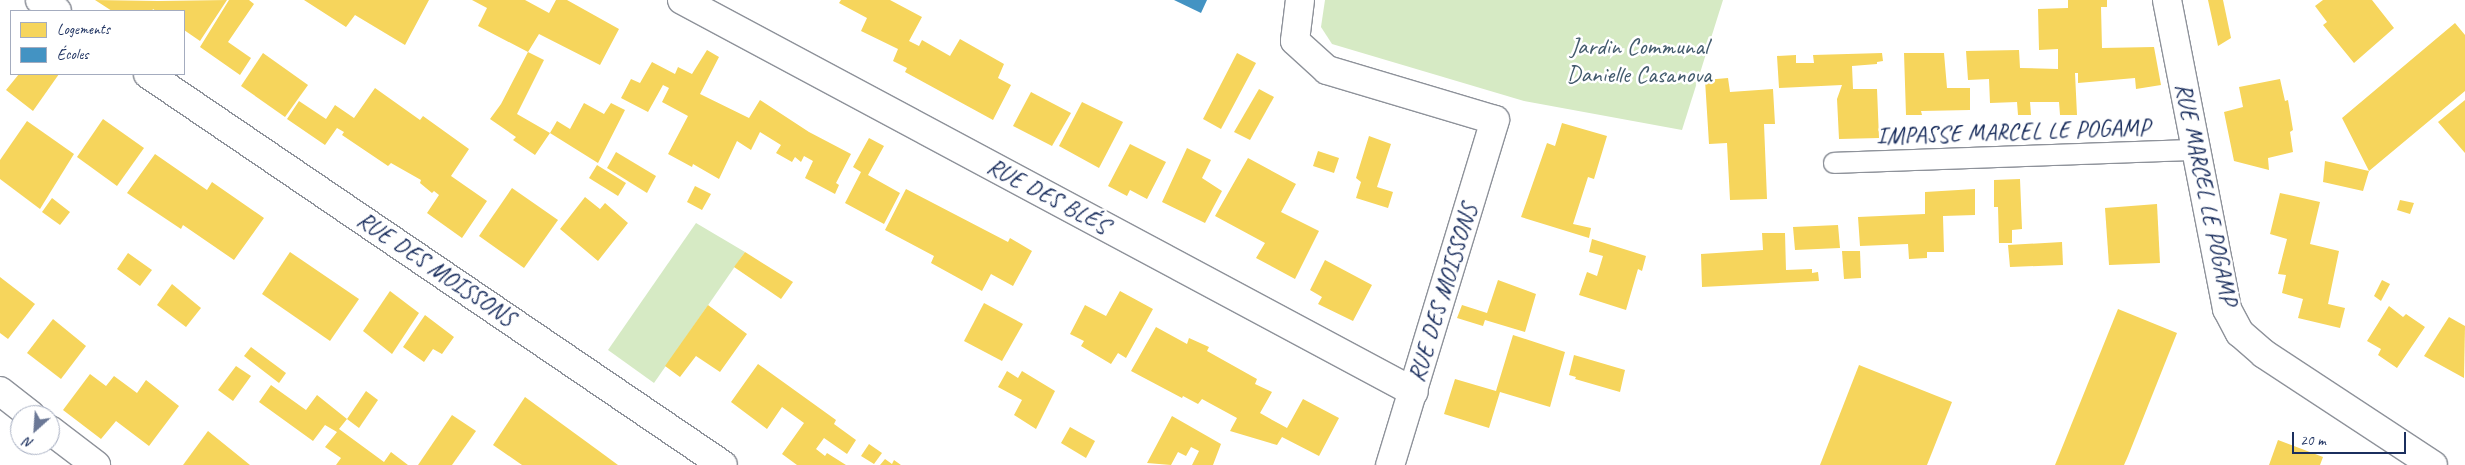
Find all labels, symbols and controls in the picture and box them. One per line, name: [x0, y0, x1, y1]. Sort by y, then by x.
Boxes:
legend: [10, 10, 185, 75]
text: Logements: [57, 20, 110, 39]
park label: Jardin Communal Danielle Casanova: [1566, 33, 1712, 89]
text: Écoles: [57, 45, 88, 64]
street label: RUE MARCEL LE POGAMP: [2168, 80, 2244, 308]
street label: IMPASSE MARCEL LE POGAMP: [1875, 113, 2151, 151]
street label: RUE DES BLÉS: [982, 152, 1114, 240]
street label: RUE DES MOISSONS: [1402, 200, 1484, 386]
street label: RUE DES MOISSONS: [351, 205, 521, 333]
north arrow: [10, 405, 60, 455]
scale bar: [2295, 422, 2409, 454]
text: 20 m: [2300, 431, 2326, 450]
text: N: [21, 433, 36, 453]

